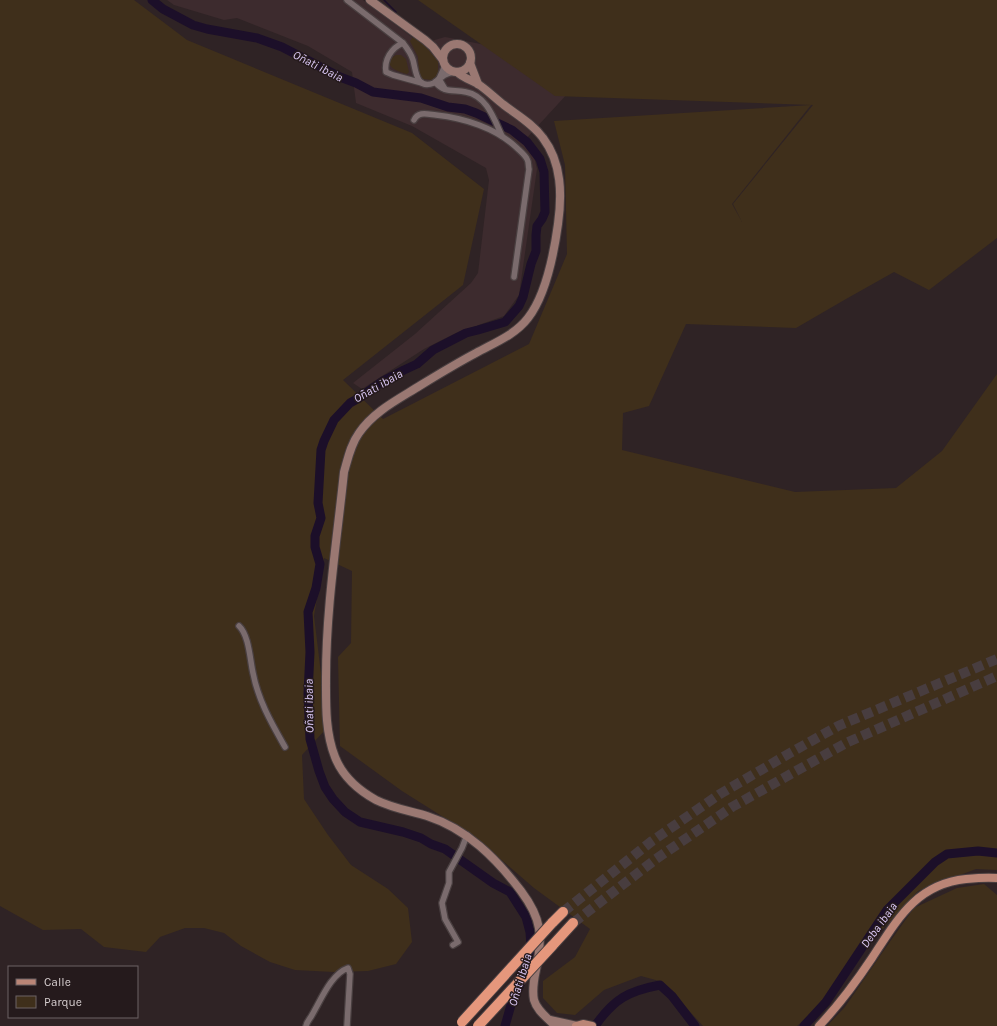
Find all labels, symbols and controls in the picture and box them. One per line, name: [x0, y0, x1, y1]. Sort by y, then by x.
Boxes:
water label: Oñati ibaia: [291, 47, 345, 85]
water label: Oñati ibaia: [351, 366, 405, 406]
water label: Oñati ibaia: [302, 679, 316, 733]
water label: Deba ibaia: [858, 900, 900, 950]
water label: Oñati ibaia: [505, 952, 535, 1008]
legend: [8, 966, 138, 1018]
text: Calle: [44, 975, 71, 989]
text: Parque: [44, 995, 82, 1009]

